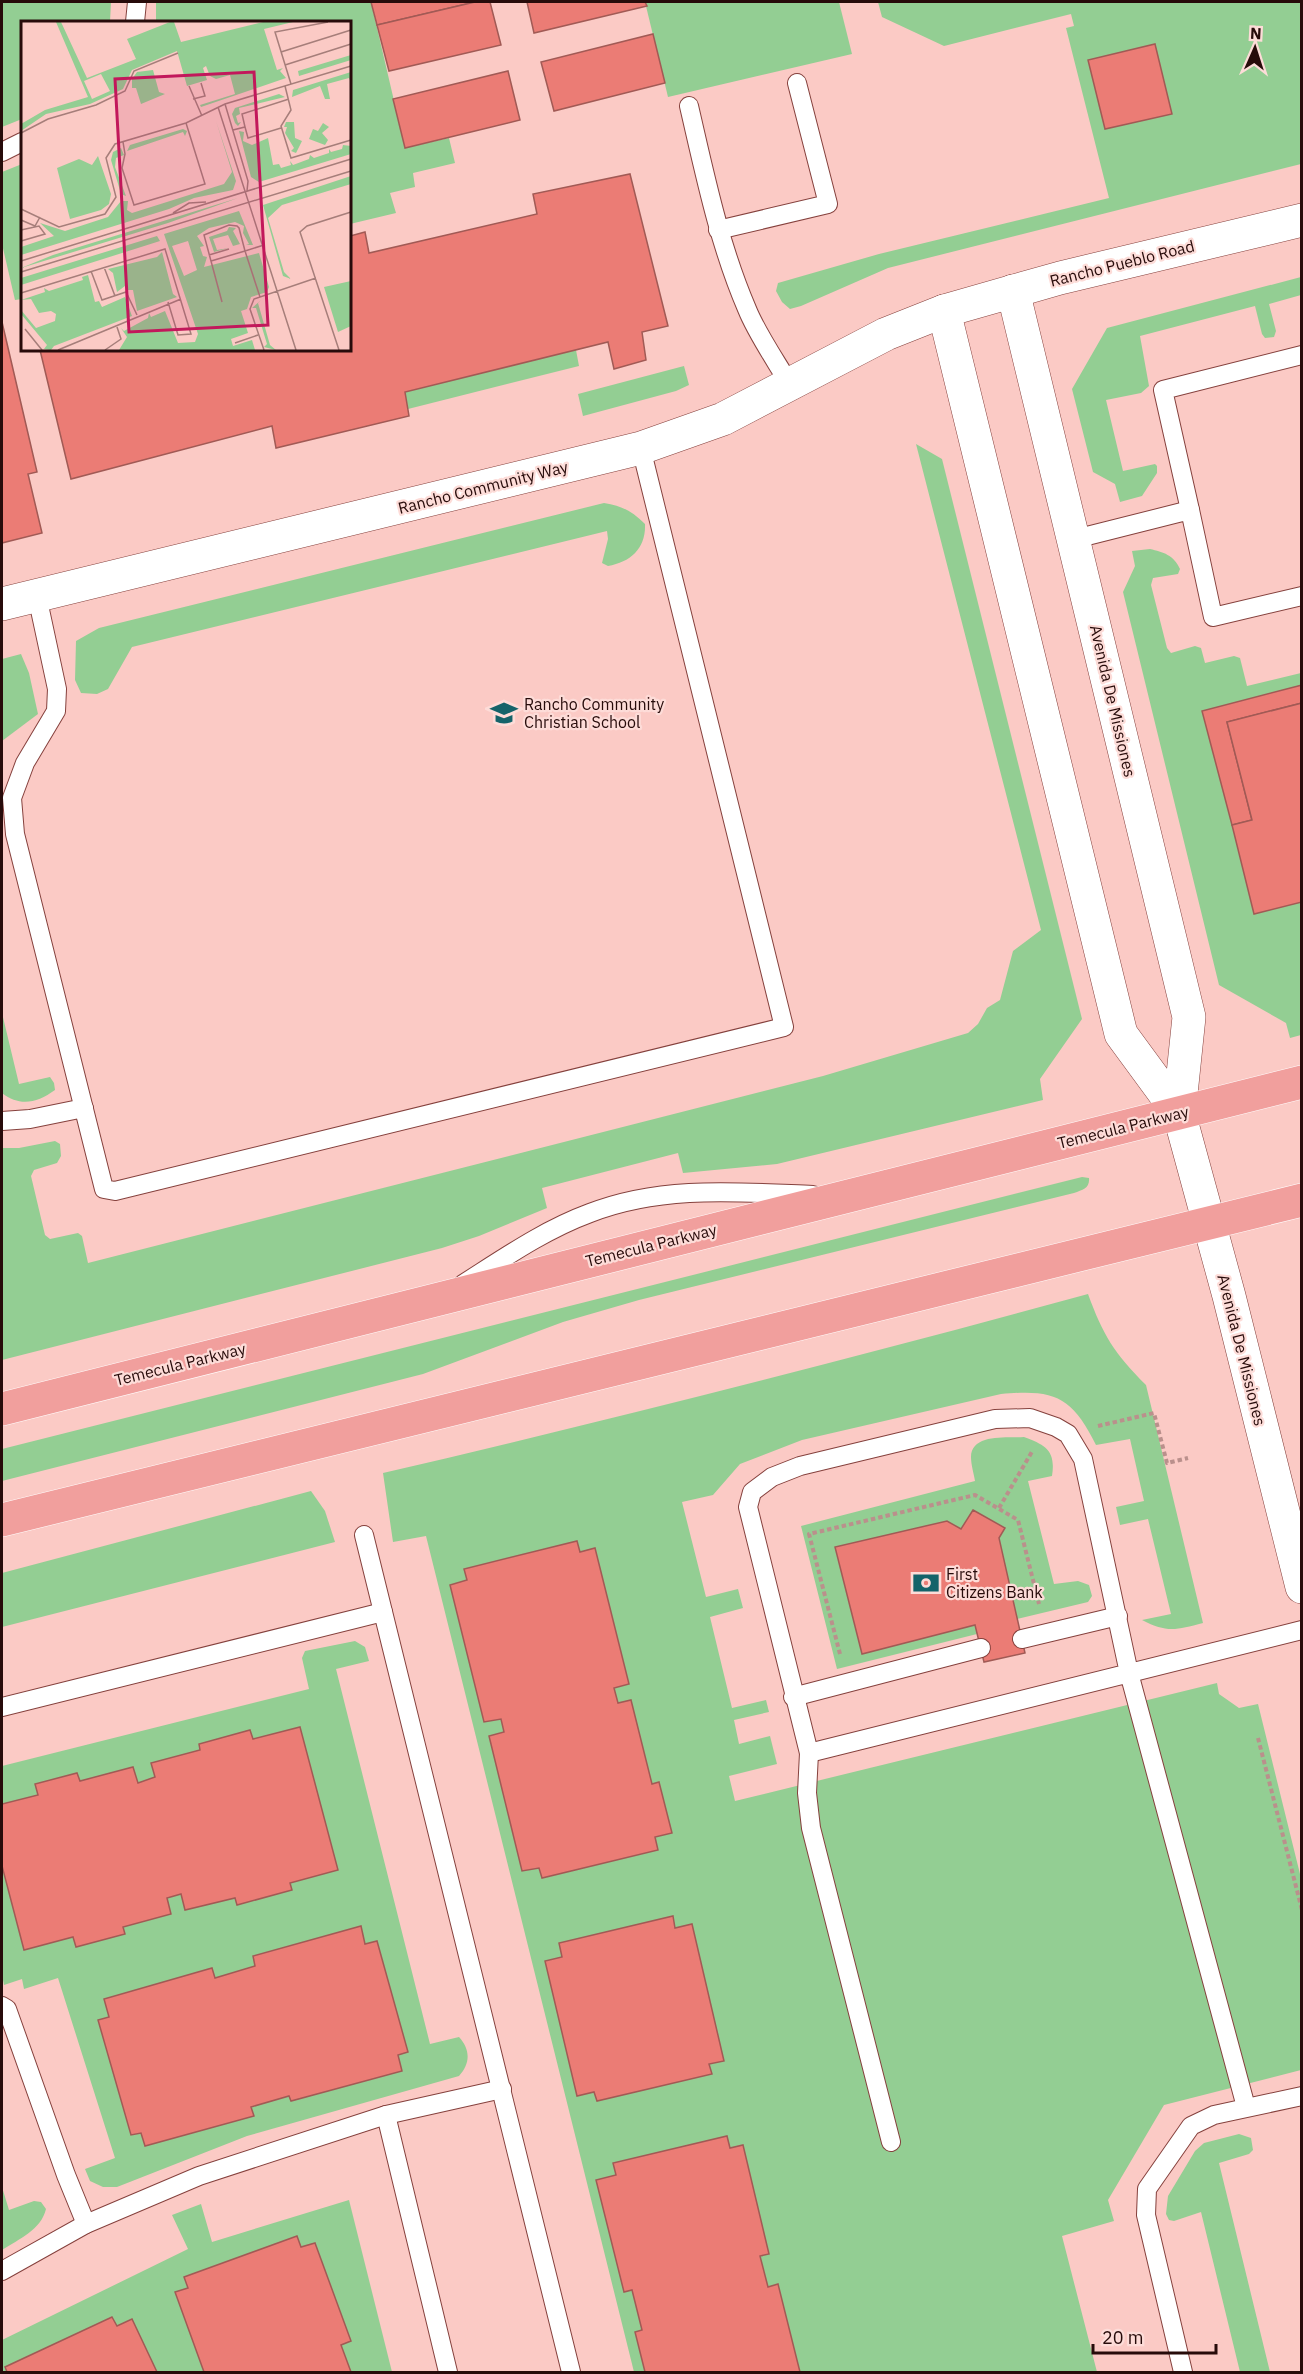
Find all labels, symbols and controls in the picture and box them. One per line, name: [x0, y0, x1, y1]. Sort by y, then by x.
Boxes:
north arrow: [1225, 18, 1285, 78]
inset map: [21, 21, 351, 351]
text: N: [1249, 23, 1262, 43]
street label: Rancho Pueblo Road: [1048, 235, 1196, 291]
street label: Rancho Community Way: [396, 456, 570, 518]
street label: Avenida De Missiones: [1086, 623, 1140, 779]
place label: Rancho Community Christian School: [524, 694, 664, 732]
school or university icon: Rancho Community Christian School: [489, 698, 519, 728]
street label: Temecula Parkway: [1055, 1101, 1191, 1153]
street label: Temecula Parkway: [583, 1219, 719, 1271]
street label: Avenida De Missiones: [1213, 1272, 1271, 1428]
street label: Temecula Parkway: [112, 1338, 248, 1390]
place label: First Citizens Bank: [946, 1564, 1043, 1602]
bank icon: First Citizens Bank: [911, 1568, 941, 1598]
scale bar: [1093, 2317, 1216, 2355]
text: 20 m: [1102, 2326, 1144, 2349]

